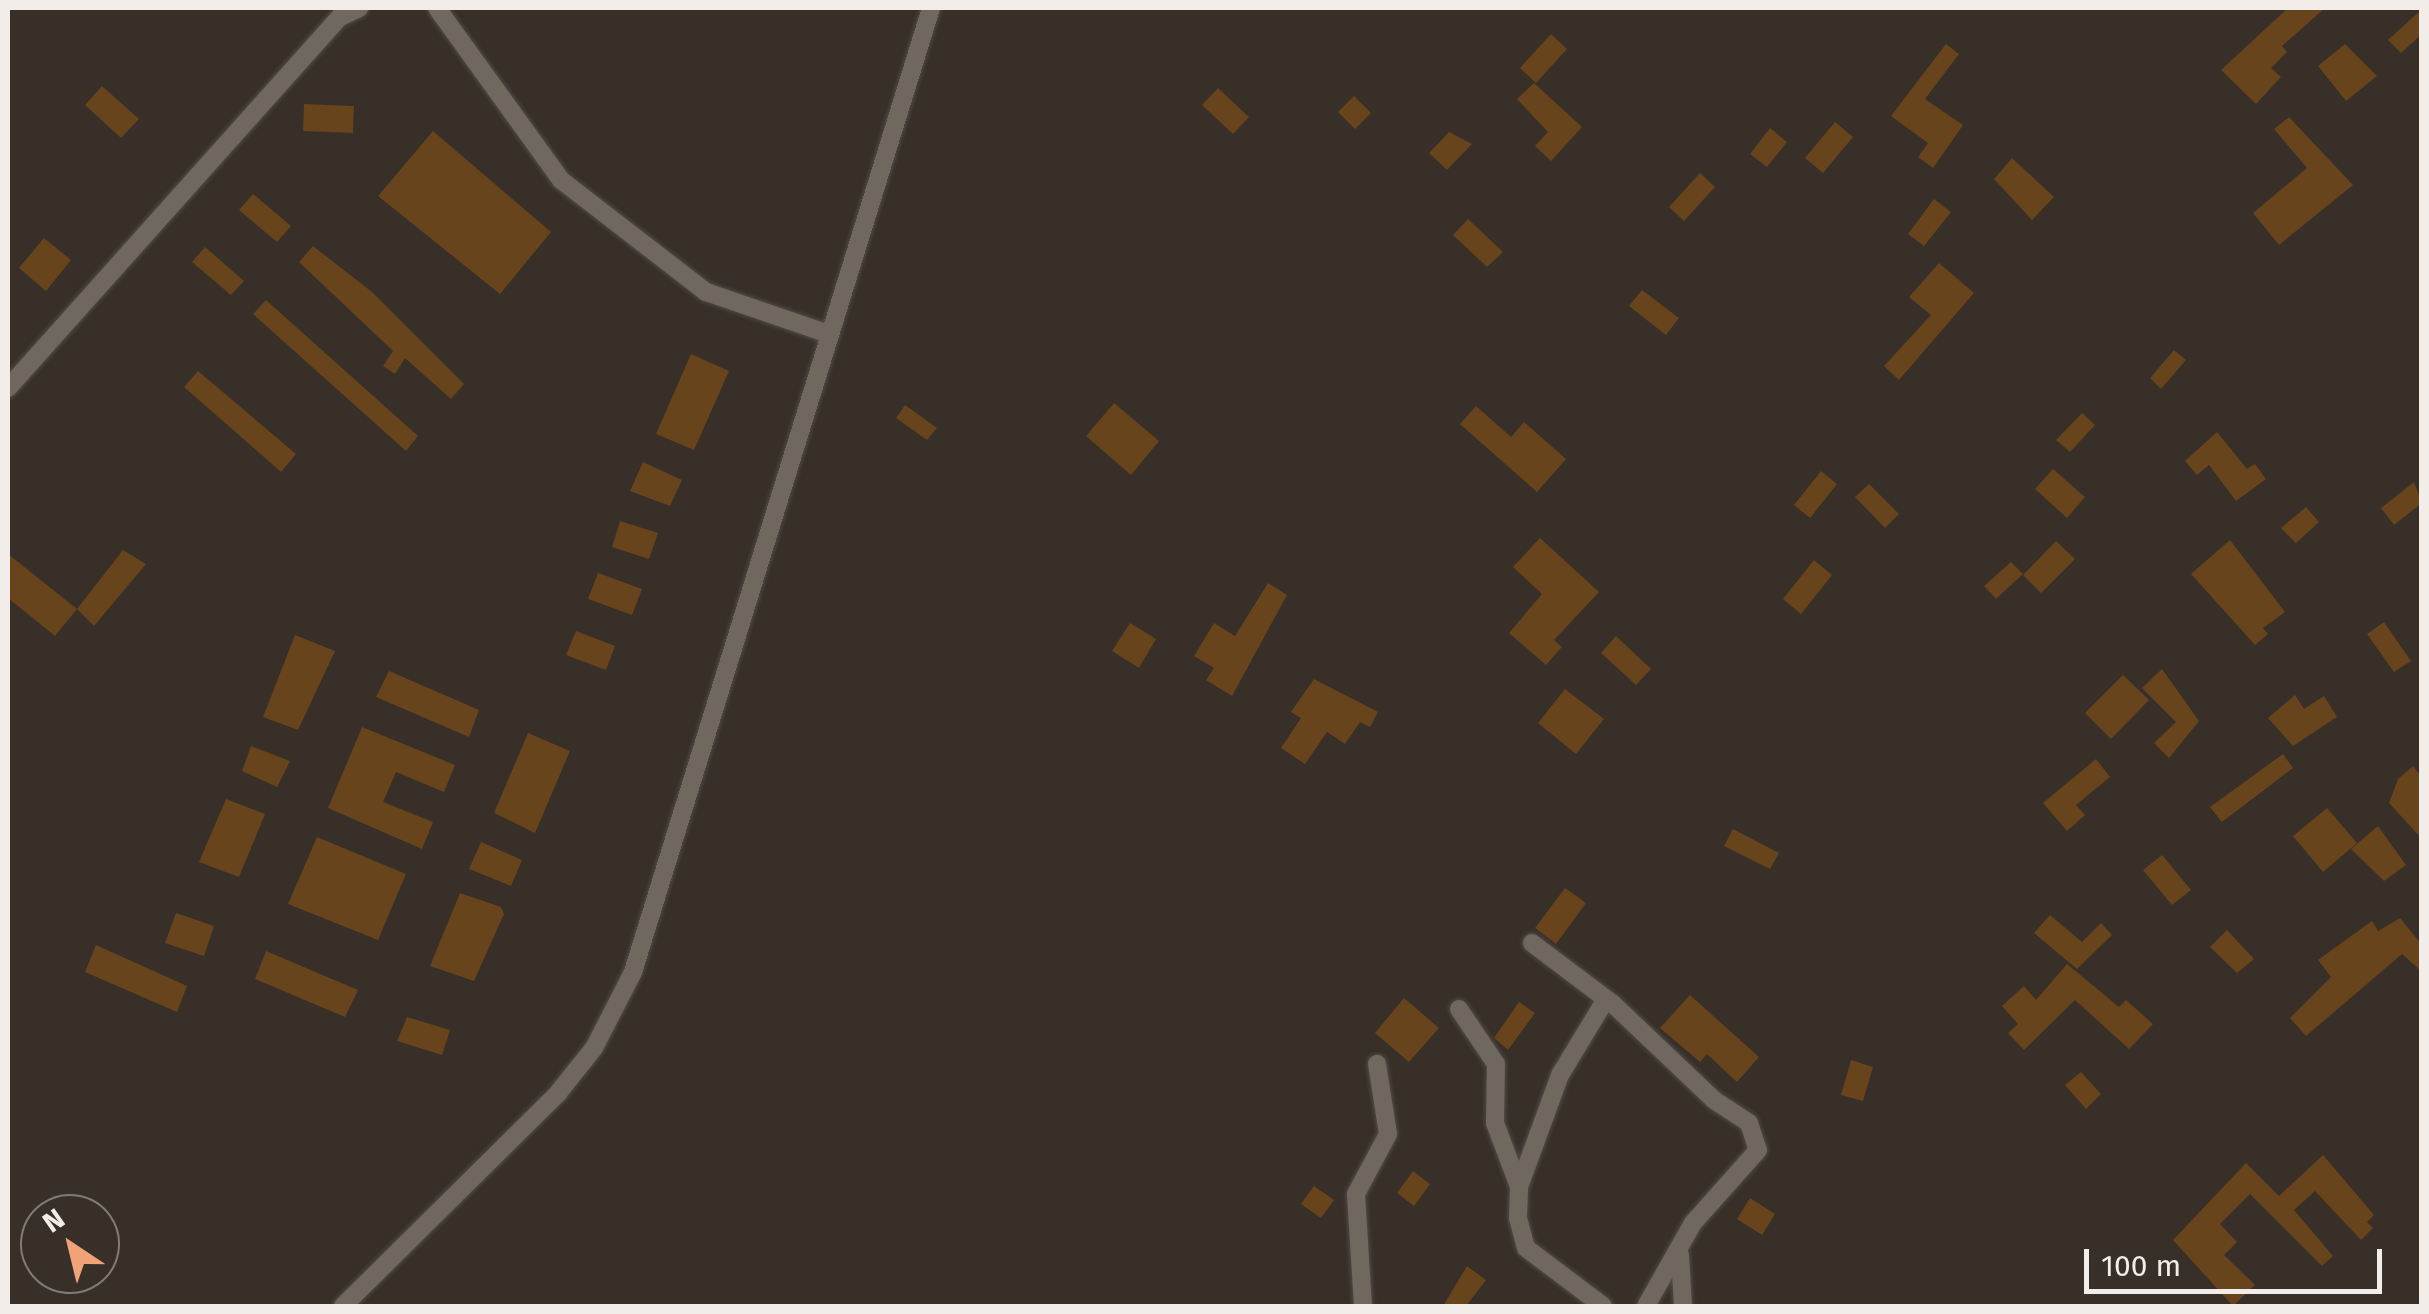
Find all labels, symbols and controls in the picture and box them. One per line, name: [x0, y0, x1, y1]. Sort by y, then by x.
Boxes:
north arrow: [20, 1194, 120, 1294]
text: N: [37, 1202, 71, 1240]
scale bar: [2089, 1229, 2386, 1291]
text: 100 m: [2101, 1248, 2181, 1284]

